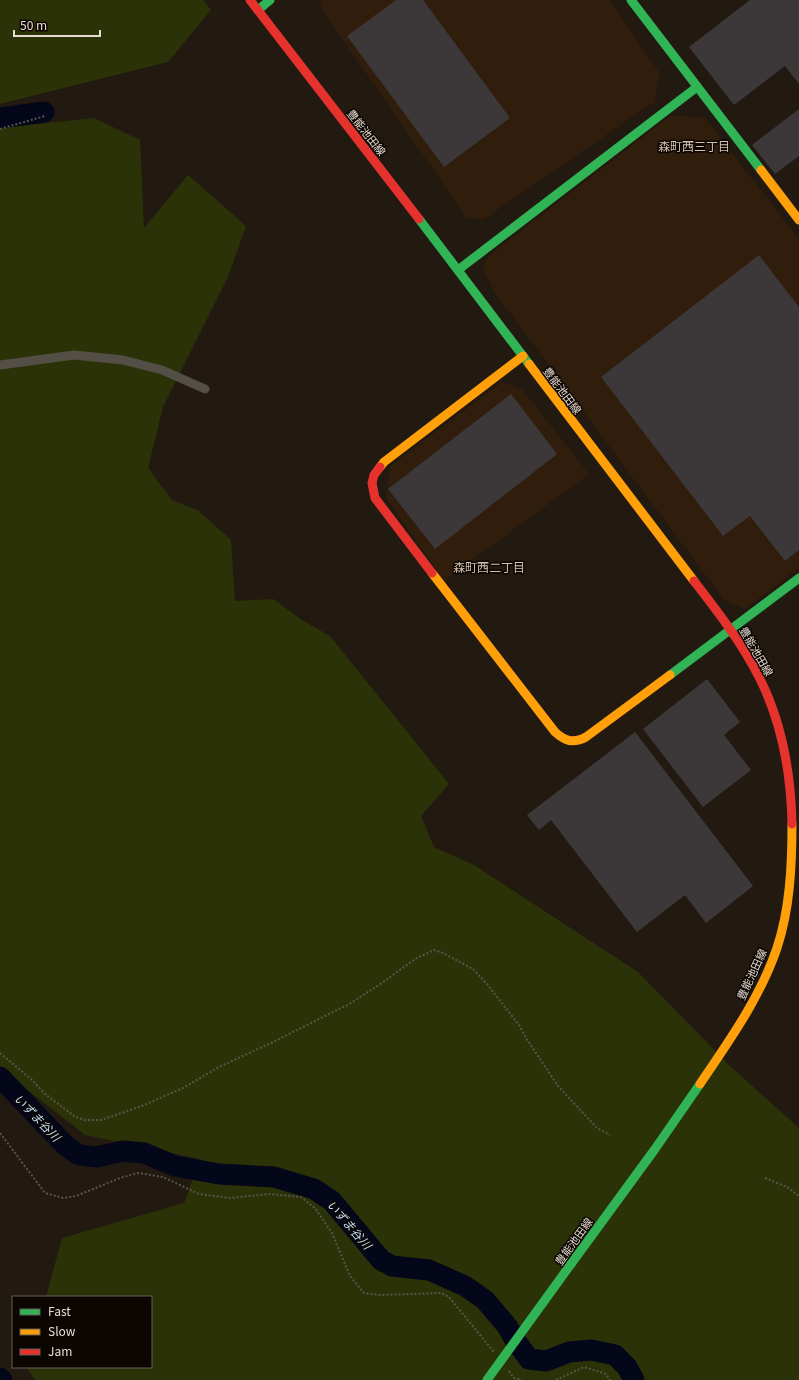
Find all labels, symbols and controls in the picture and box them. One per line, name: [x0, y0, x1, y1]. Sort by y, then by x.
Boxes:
scale bar: [14, 12, 100, 38]
text: 50 m: [20, 16, 47, 33]
street label: 豊能池田線: [344, 105, 390, 159]
district label: 森町西三丁目: [658, 137, 730, 154]
street label: 豊能池田線: [540, 363, 586, 417]
district label: 森町西二丁目: [453, 558, 525, 575]
street label: 豊能池田線: [736, 623, 778, 679]
street label: 豊能池田線: [732, 946, 770, 1002]
water label: いずま谷川: [11, 1090, 66, 1146]
water label: いずま谷川: [324, 1196, 377, 1254]
street label: 豊能池田線: [550, 1214, 596, 1268]
legend: [12, 1296, 152, 1368]
text: Fast: [48, 1302, 71, 1319]
text: Slow: [48, 1322, 76, 1339]
text: Jam: [48, 1342, 72, 1359]

